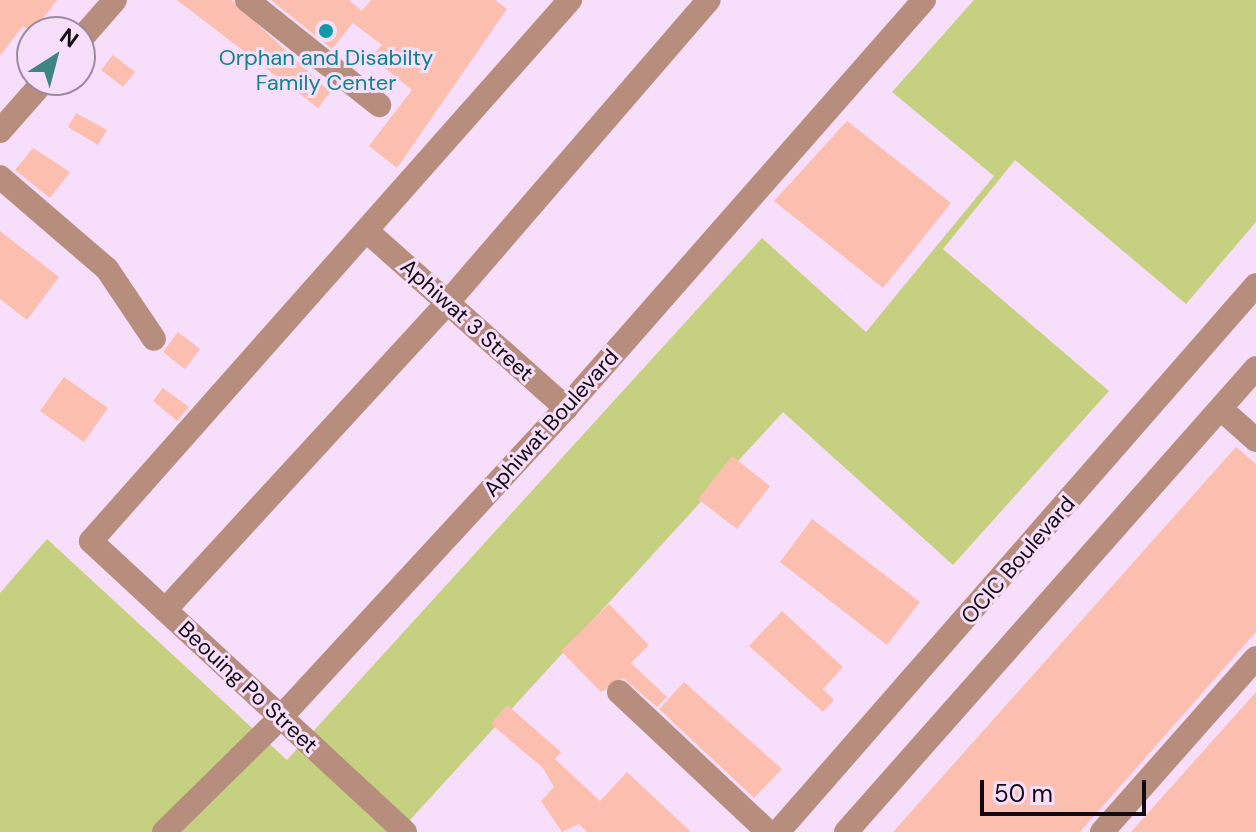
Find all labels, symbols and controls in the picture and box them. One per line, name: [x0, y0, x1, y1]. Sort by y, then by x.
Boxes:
north arrow: [16, 16, 96, 96]
text: N: [54, 21, 84, 54]
marker: Orphan and Disabilty Family Center: [317, 22, 335, 40]
place label: Orphan and Disabilty Family Center: [219, 44, 433, 96]
street label: Aphiwat 3 Street: [395, 253, 539, 387]
street label: Aphiwat Boulevard: [478, 344, 624, 502]
street label: OCIC Boulevard: [956, 491, 1080, 629]
street label: Beouing Po Street: [173, 616, 323, 758]
scale bar: [984, 764, 1150, 814]
text: 50 m: [994, 778, 1053, 809]

